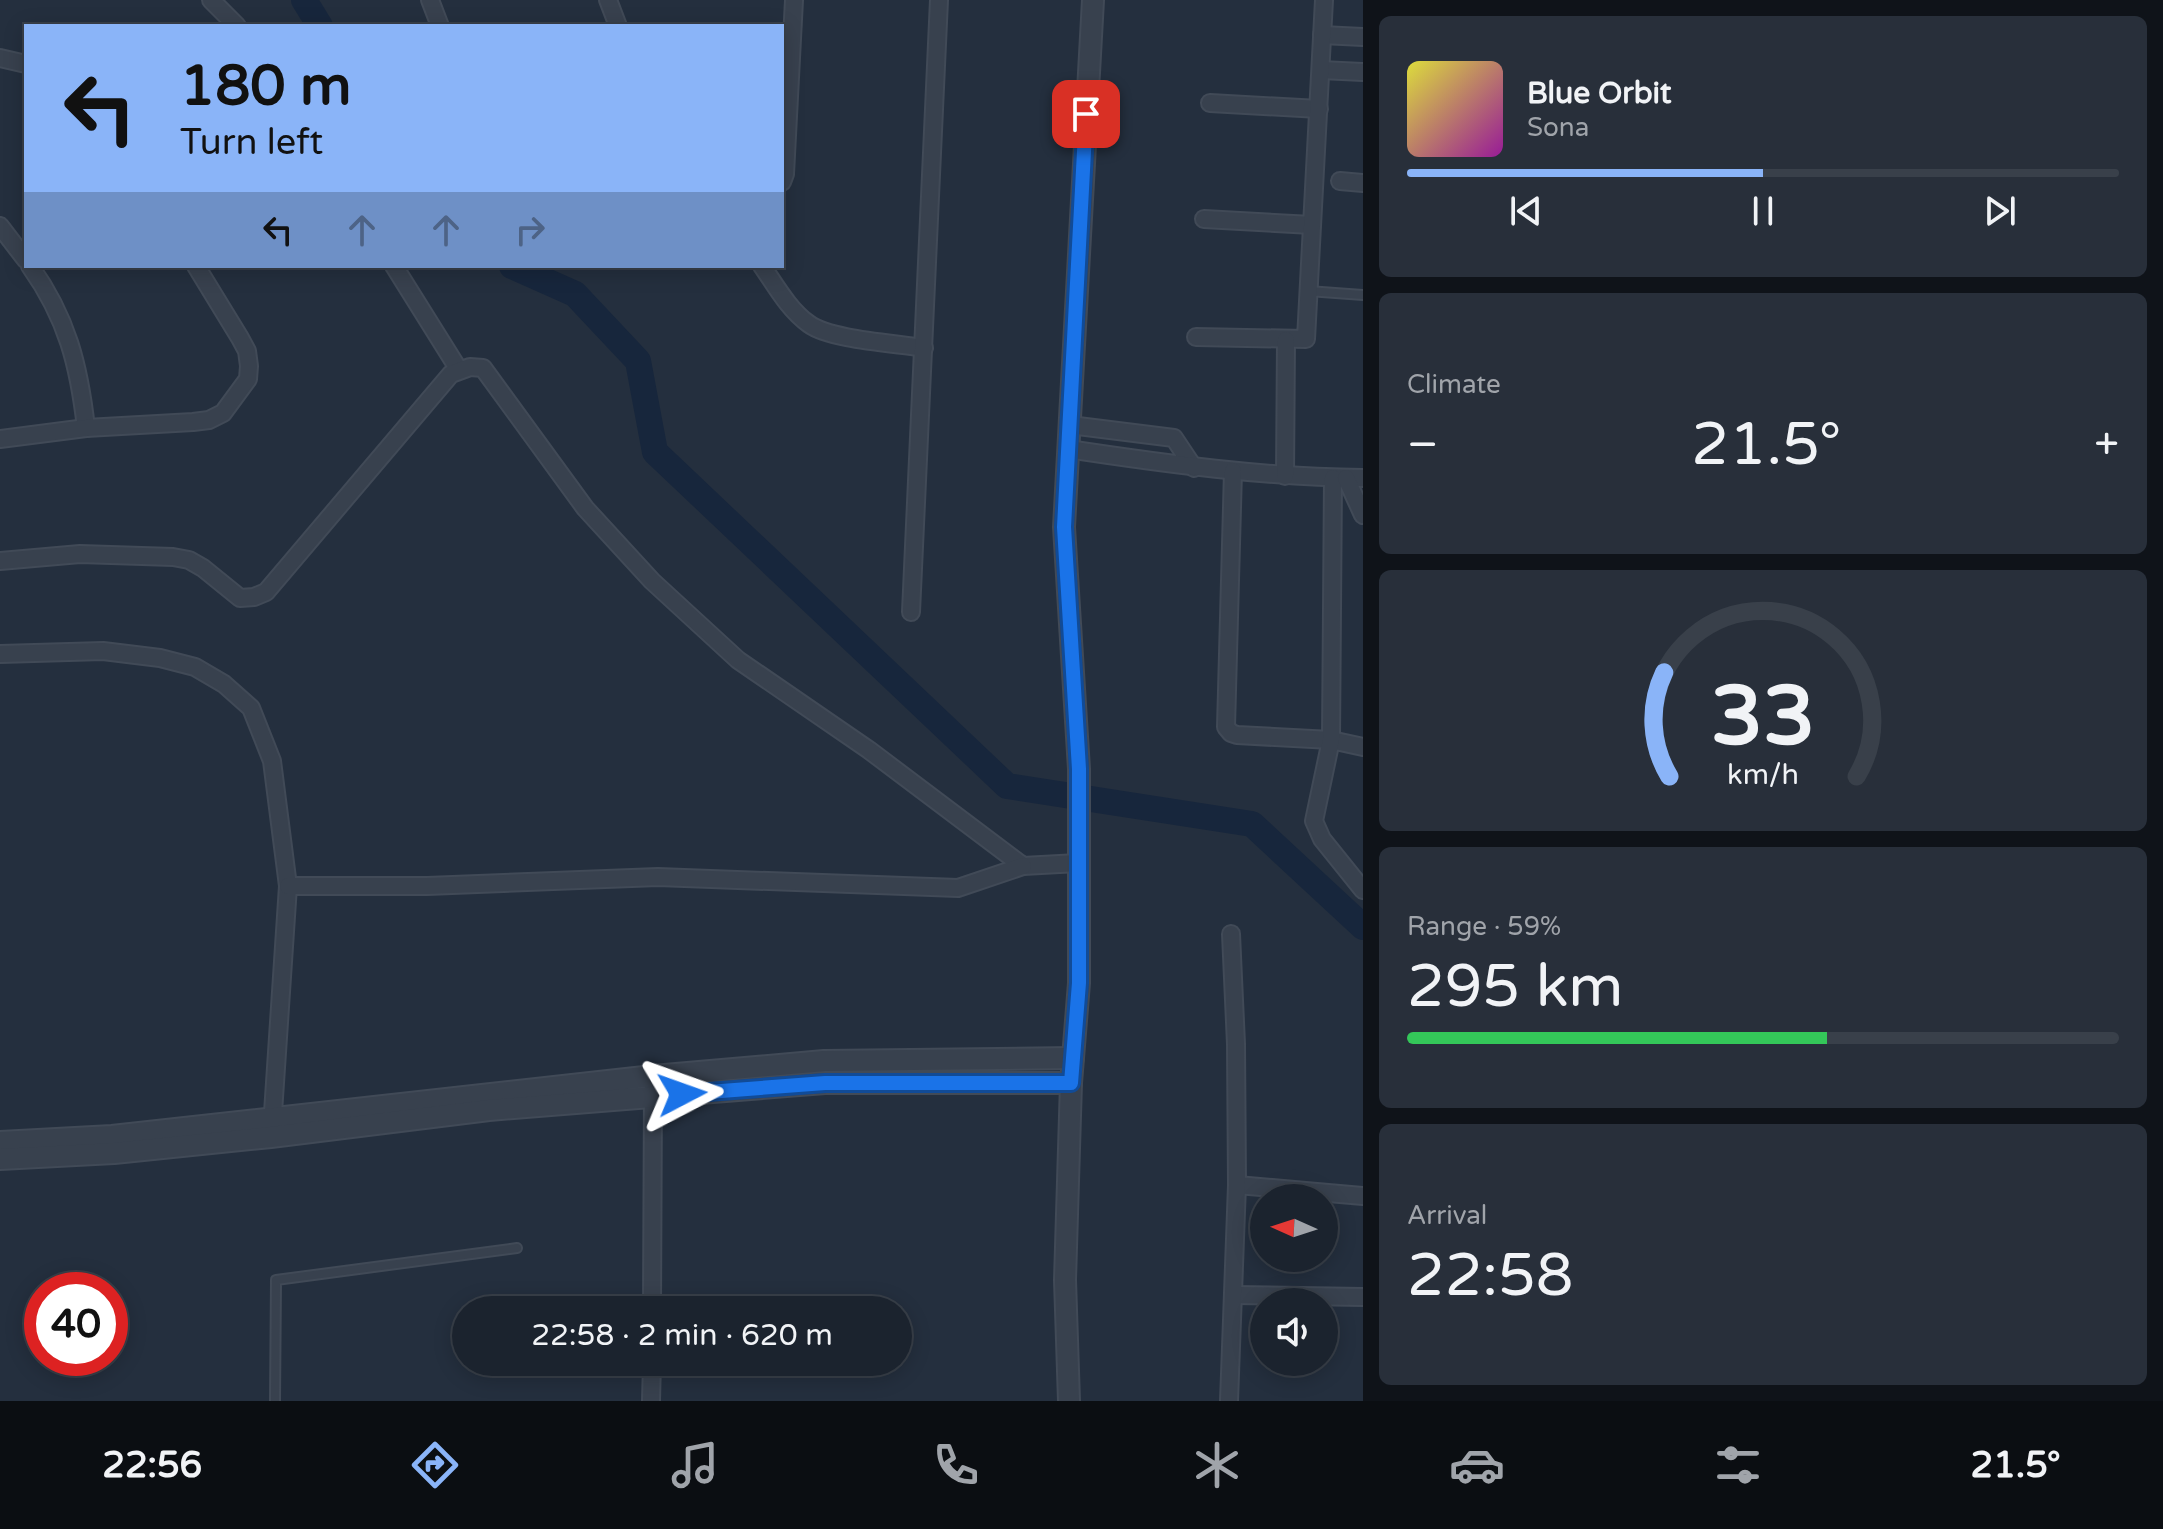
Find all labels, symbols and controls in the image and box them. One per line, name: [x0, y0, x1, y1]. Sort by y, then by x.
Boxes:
text: 180 m: [180, 53, 351, 120]
icon: left: [48, 56, 152, 160]
text: Blue Orbit: [1527, 75, 1672, 112]
pin: [1052, 80, 1120, 148]
icon: arrive: [1064, 92, 1108, 136]
text: Sona: [1527, 112, 1589, 143]
text: Turn left: [180, 121, 323, 164]
icon: previous: [1504, 189, 1548, 233]
icon: pause: [1741, 189, 1785, 233]
icon: next: [1978, 189, 2022, 233]
icon: left: [256, 208, 300, 252]
icon: ahead: [340, 208, 384, 252]
icon: ahead: [424, 208, 468, 252]
icon: right: [508, 208, 552, 252]
text: Climate: [1407, 369, 1501, 400]
text: 21.5°: [1691, 409, 1841, 481]
text: −: [1407, 419, 1438, 472]
text: +: [2094, 419, 2119, 472]
text: 33: [1711, 666, 1815, 766]
text: km/h: [1727, 758, 1799, 792]
text: Range · 59%: [1407, 911, 1561, 942]
text: 295 km: [1407, 951, 1623, 1023]
position arrow: [640, 1052, 724, 1136]
north arrow: [1250, 1184, 1338, 1272]
map controls: [1250, 1184, 1338, 1376]
text: Arrival: [1407, 1200, 1487, 1231]
text: 22:58: [1407, 1240, 1573, 1312]
speed limit sign: 40: [24, 1272, 128, 1376]
button: sound: [1250, 1288, 1338, 1376]
text: 22:58 · 2 min · 620 m: [531, 1317, 833, 1354]
icon: directions: [407, 1437, 463, 1493]
icon: music: [667, 1437, 723, 1493]
icon: phone: [928, 1437, 984, 1493]
icon: climate: [1189, 1437, 1245, 1493]
icon: car: [1449, 1437, 1505, 1493]
icon: filters: [1710, 1437, 1766, 1493]
text: 22:56: [102, 1444, 202, 1487]
text: 21.5°: [1971, 1444, 2061, 1487]

